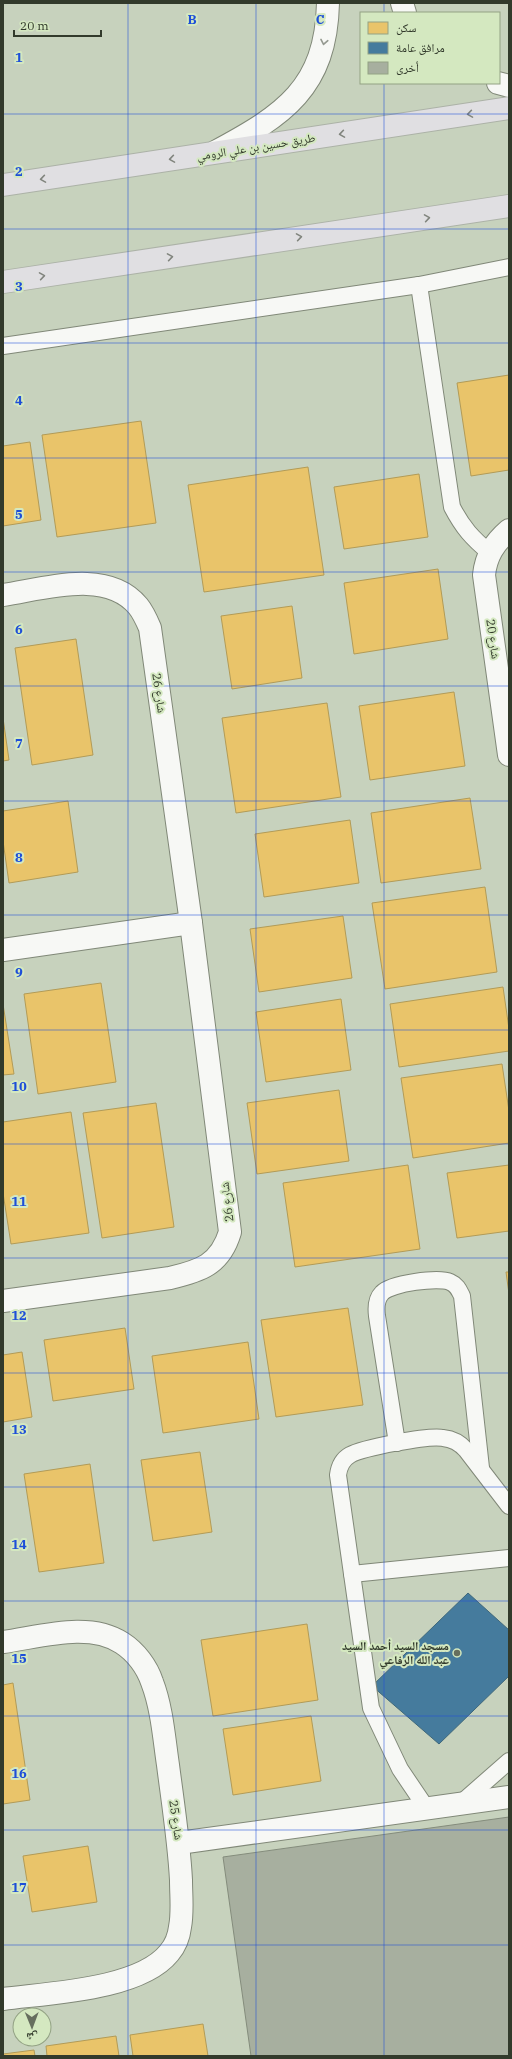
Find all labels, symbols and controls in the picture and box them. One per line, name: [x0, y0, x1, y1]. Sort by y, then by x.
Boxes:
text: B: [187, 11, 197, 28]
text: C: [316, 11, 325, 28]
scale bar: [14, 12, 101, 38]
legend: [360, 12, 500, 84]
text: 20 m: [20, 18, 49, 33]
text: سكن: [396, 20, 417, 35]
one-way arrow: [321, 39, 329, 45]
text: مرافق عامة: [396, 40, 445, 55]
text: 1: [15, 49, 23, 66]
text: أخرى: [396, 60, 419, 75]
one-way arrow: [467, 109, 474, 118]
one-way arrow: [339, 129, 345, 138]
street label: طريق حسين بن علي الرومي: [196, 130, 317, 166]
one-way arrow: [169, 154, 175, 163]
text: 2: [15, 163, 23, 180]
one-way arrow: [40, 174, 46, 183]
one-way arrow: [424, 214, 430, 223]
one-way arrow: [296, 233, 302, 242]
one-way arrow: [167, 253, 173, 262]
one-way arrow: [38, 272, 45, 281]
text: 3: [15, 278, 23, 295]
text: 4: [15, 392, 23, 409]
text: 5: [15, 506, 23, 523]
street label: شارع 20: [482, 618, 504, 660]
text: 6: [15, 621, 23, 638]
street label: شارع 26: [148, 672, 170, 714]
text: 7: [15, 735, 23, 752]
text: 8: [15, 849, 23, 866]
text: 9: [15, 964, 23, 981]
text: 10: [11, 1078, 27, 1095]
street label: شارع 26: [217, 1181, 237, 1223]
text: 11: [11, 1193, 27, 1210]
text: 12: [11, 1307, 27, 1324]
text: 13: [11, 1421, 27, 1438]
text: 14: [11, 1536, 27, 1553]
place label: مسجد السيد أحمد السيد عبد الله الرفاعي: [342, 1638, 449, 1670]
marker: مسجد السيد أحمد السيد عبد الله الرفاعي: [452, 1648, 462, 1658]
text: 15: [11, 1650, 27, 1667]
text: 16: [11, 1765, 27, 1782]
street label: شارع 25: [165, 1799, 187, 1841]
text: 17: [11, 1879, 27, 1896]
north arrow: [12, 2007, 52, 2047]
text: ش: [26, 2029, 38, 2044]

